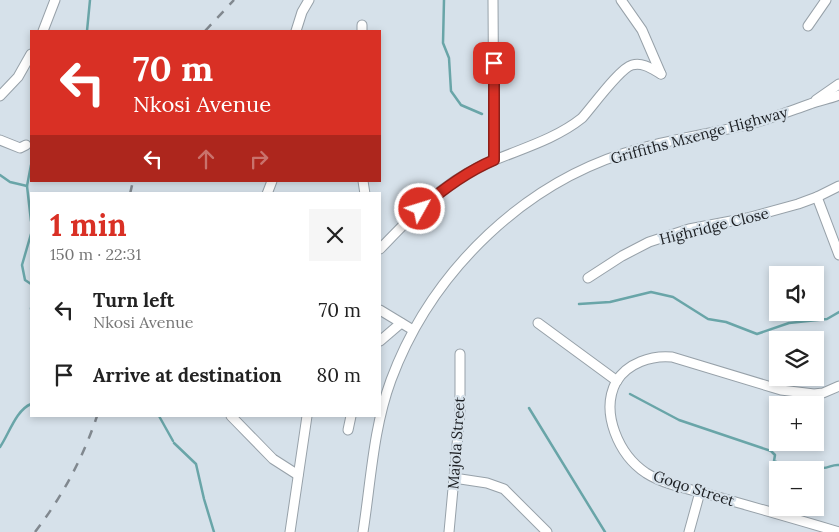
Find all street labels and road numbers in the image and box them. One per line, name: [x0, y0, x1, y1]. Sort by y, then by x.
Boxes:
street label: Griffiths Mxenge Highway: [608, 102, 790, 168]
street label: Highridge Close: [657, 203, 771, 249]
street label: Majola Street: [443, 396, 469, 490]
street label: Goqo Street: [651, 466, 737, 510]

